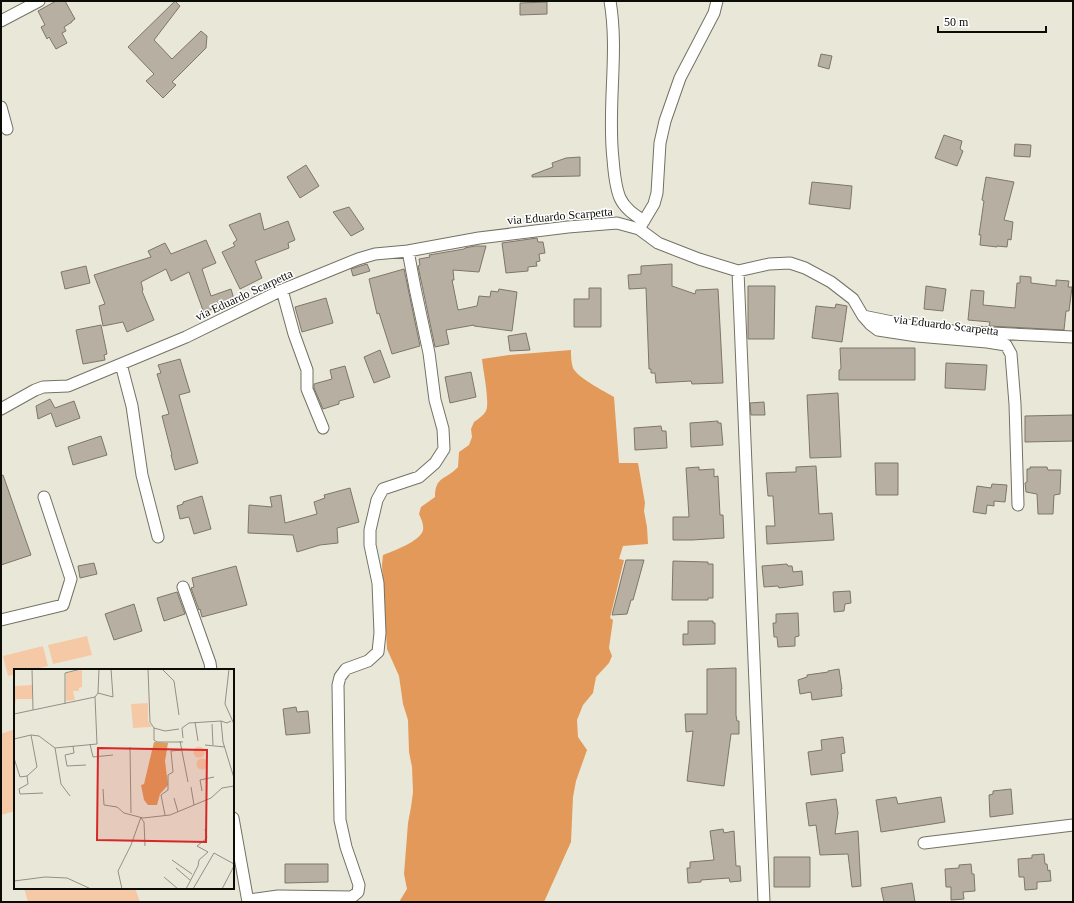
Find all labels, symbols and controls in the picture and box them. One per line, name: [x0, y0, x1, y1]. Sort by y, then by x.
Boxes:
scale bar: [938, 8, 1046, 34]
text: 50 m: [944, 15, 969, 29]
street label: via Eduardo Scarpetta: [507, 204, 614, 228]
street label: via Eduardo Scarpetta: [193, 266, 296, 324]
street label: via Eduardo Scarpetta: [893, 312, 1000, 338]
inset map: [14, 669, 234, 889]

